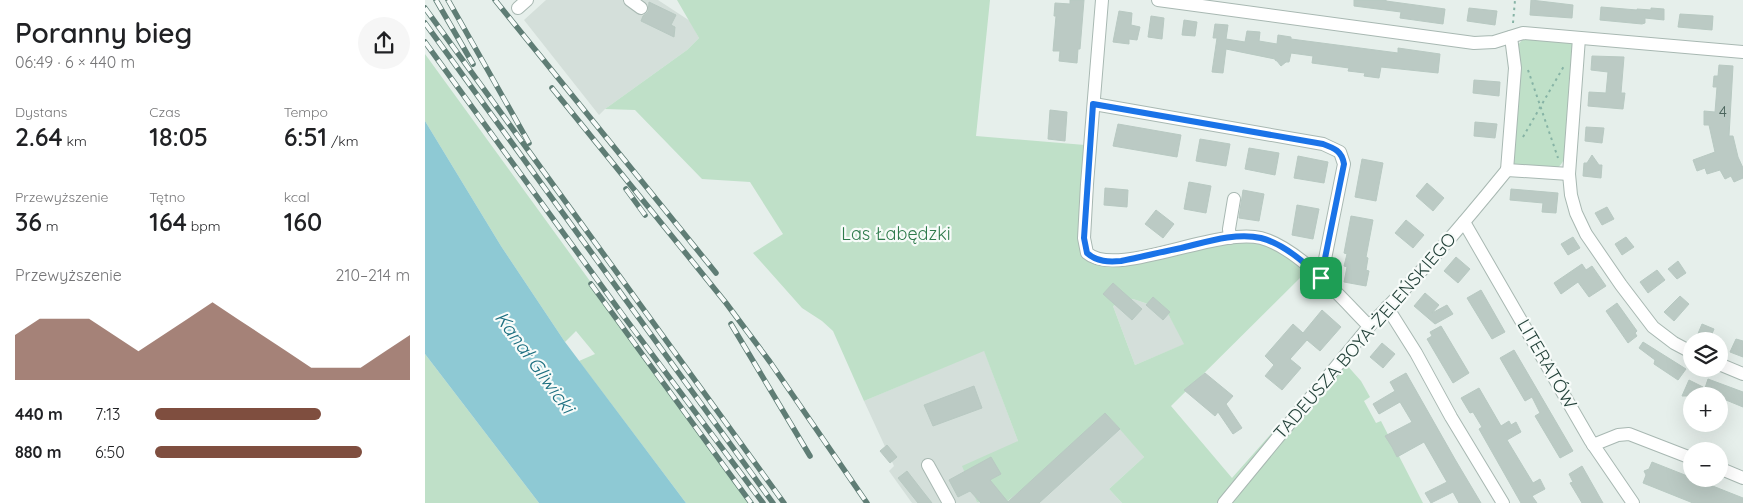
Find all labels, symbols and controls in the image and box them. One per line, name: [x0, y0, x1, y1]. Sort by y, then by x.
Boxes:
text: Poranny bieg: [15, 15, 192, 50]
button: share: [358, 17, 410, 69]
text: 06:49 · 6 × 440 m: [15, 52, 135, 72]
house number: 4: [1719, 102, 1727, 121]
text: Dystans: [15, 103, 67, 121]
text: Czas: [149, 103, 180, 121]
text: Tempo: [284, 103, 328, 121]
text: 2.64: [15, 121, 63, 152]
text: 18:05: [149, 121, 208, 152]
text: 6:51: [284, 121, 327, 152]
text: km: [63, 132, 87, 150]
text: /km: [327, 132, 359, 150]
text: Przewyższenie: [15, 188, 108, 206]
text: Tętno: [149, 188, 185, 206]
text: kcal: [284, 188, 310, 206]
text: 36: [15, 206, 42, 237]
text: 164: [149, 206, 187, 237]
text: 160: [284, 206, 322, 237]
text: m: [42, 217, 59, 235]
text: bpm: [187, 217, 221, 235]
park label: Las Łabędzki: [841, 222, 951, 245]
street label: TADEUSZA BOYA-ŻELEŃSKIEGO: [1268, 227, 1461, 444]
pin: [1300, 257, 1342, 299]
icon: arrive: [1307, 264, 1335, 292]
text: Przewyższenie: [15, 265, 122, 285]
text: 210–214 m: [336, 265, 410, 285]
water label: Kanał Gliwicki: [490, 306, 581, 419]
street label: LITERATÓW: [1512, 315, 1582, 413]
map controls: [1683, 332, 1728, 487]
button: layers: [1683, 332, 1728, 377]
button: +: [1683, 387, 1728, 432]
text: 440 m: [15, 404, 63, 424]
text: 7:13: [95, 404, 121, 424]
text: 880 m: [15, 442, 62, 462]
text: 6:50: [95, 442, 125, 462]
button: −: [1683, 442, 1728, 487]

